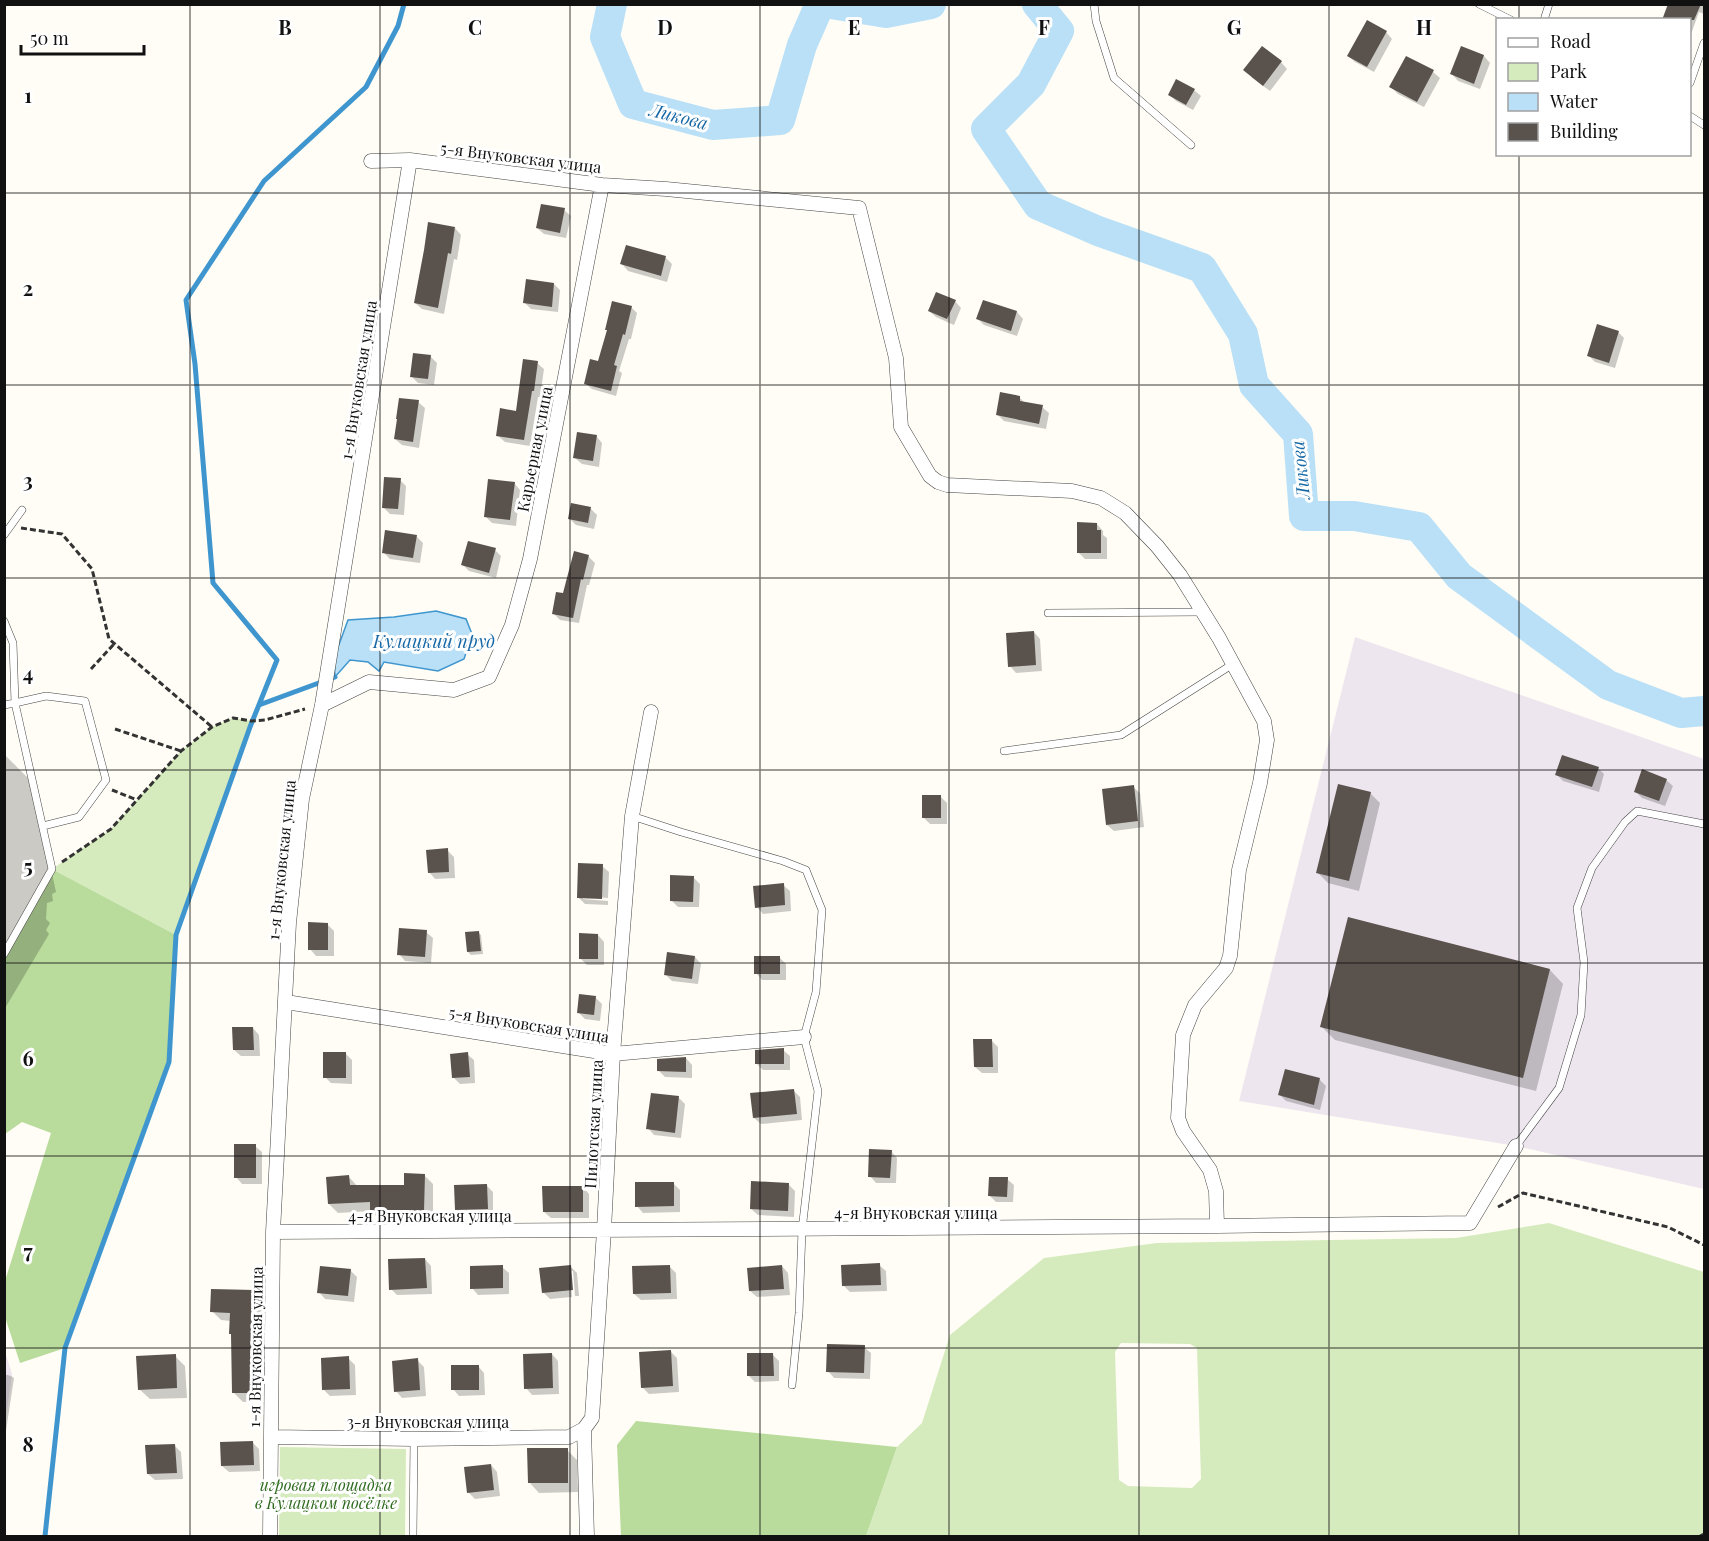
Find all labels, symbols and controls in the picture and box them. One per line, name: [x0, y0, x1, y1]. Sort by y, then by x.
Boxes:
text: B: [278, 13, 292, 40]
text: C: [468, 13, 482, 40]
text: D: [657, 13, 673, 40]
text: E: [848, 13, 860, 40]
text: F: [1038, 13, 1050, 40]
text: G: [1227, 13, 1242, 40]
text: H: [1416, 13, 1432, 40]
scale bar: [21, 18, 144, 56]
legend: [1496, 18, 1691, 156]
text: 50 m: [30, 26, 69, 50]
text: Road: [1550, 29, 1591, 53]
text: Park: [1550, 59, 1587, 83]
text: 1: [24, 81, 32, 108]
text: Water: [1549, 89, 1598, 113]
water label: Ликова: [646, 97, 710, 135]
text: Building: [1550, 119, 1618, 143]
street label: 5-я Внуковская улица: [439, 137, 603, 177]
text: 2: [23, 274, 33, 301]
street label: 1-я Внуковская улица: [335, 299, 381, 461]
street label: Карьерная улица: [512, 384, 556, 514]
water label: Ликова: [1285, 439, 1315, 503]
text: 3: [23, 466, 33, 493]
water label: Кулацкий пруд: [372, 629, 495, 653]
text: 4: [23, 659, 33, 686]
street label: 1-я Внуковская улица: [262, 779, 300, 941]
text: 5: [23, 852, 33, 879]
street label: 5-я Внуковская улица: [447, 1001, 611, 1047]
text: 6: [22, 1044, 34, 1071]
street label: Пилотская улица: [579, 1059, 607, 1189]
street label: 4-я Внуковская улица: [834, 1202, 998, 1223]
street label: 4-я Внуковская улица: [348, 1205, 512, 1226]
text: 7: [23, 1237, 33, 1264]
street label: 1-я Внуковская улица: [243, 1266, 267, 1428]
street label: 3-я Внуковская улица: [347, 1411, 509, 1432]
text: 8: [22, 1430, 34, 1457]
park label: игровая площадка в Кулацком посёлке: [255, 1474, 397, 1513]

